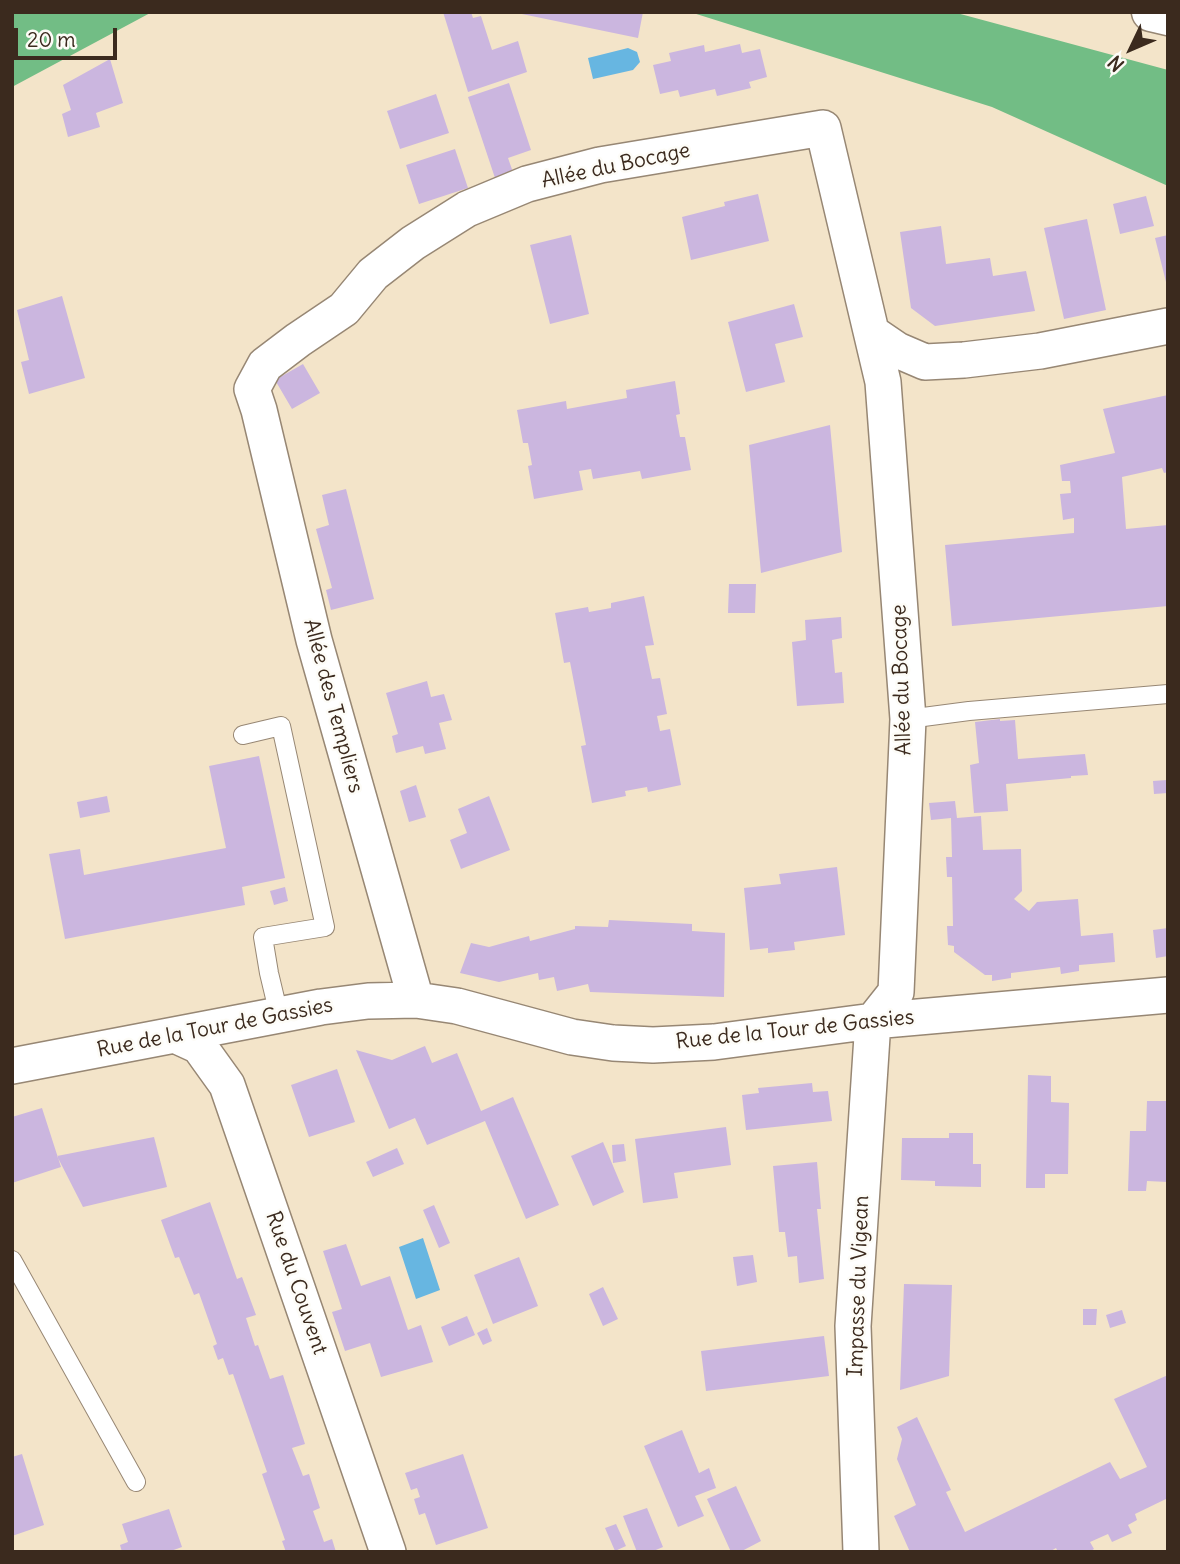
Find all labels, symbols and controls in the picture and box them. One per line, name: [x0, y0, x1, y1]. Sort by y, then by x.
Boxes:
scale bar: [18, 14, 121, 58]
north arrow: [1096, 14, 1166, 84]
text: 20 m: [27, 26, 76, 53]
text: N: [1103, 51, 1129, 77]
street label: Allée du Bocage: [539, 138, 693, 194]
street label: Allée du Bocage: [887, 604, 917, 756]
street label: Allée des Templiers: [298, 616, 368, 796]
street label: Rue de la Tour de Gassies: [95, 993, 335, 1063]
street label: Rue de la Tour de Gassies: [675, 1005, 915, 1055]
street label: Impasse du Vigean: [843, 1195, 875, 1377]
street label: Rue du Couvent: [260, 1208, 332, 1358]

